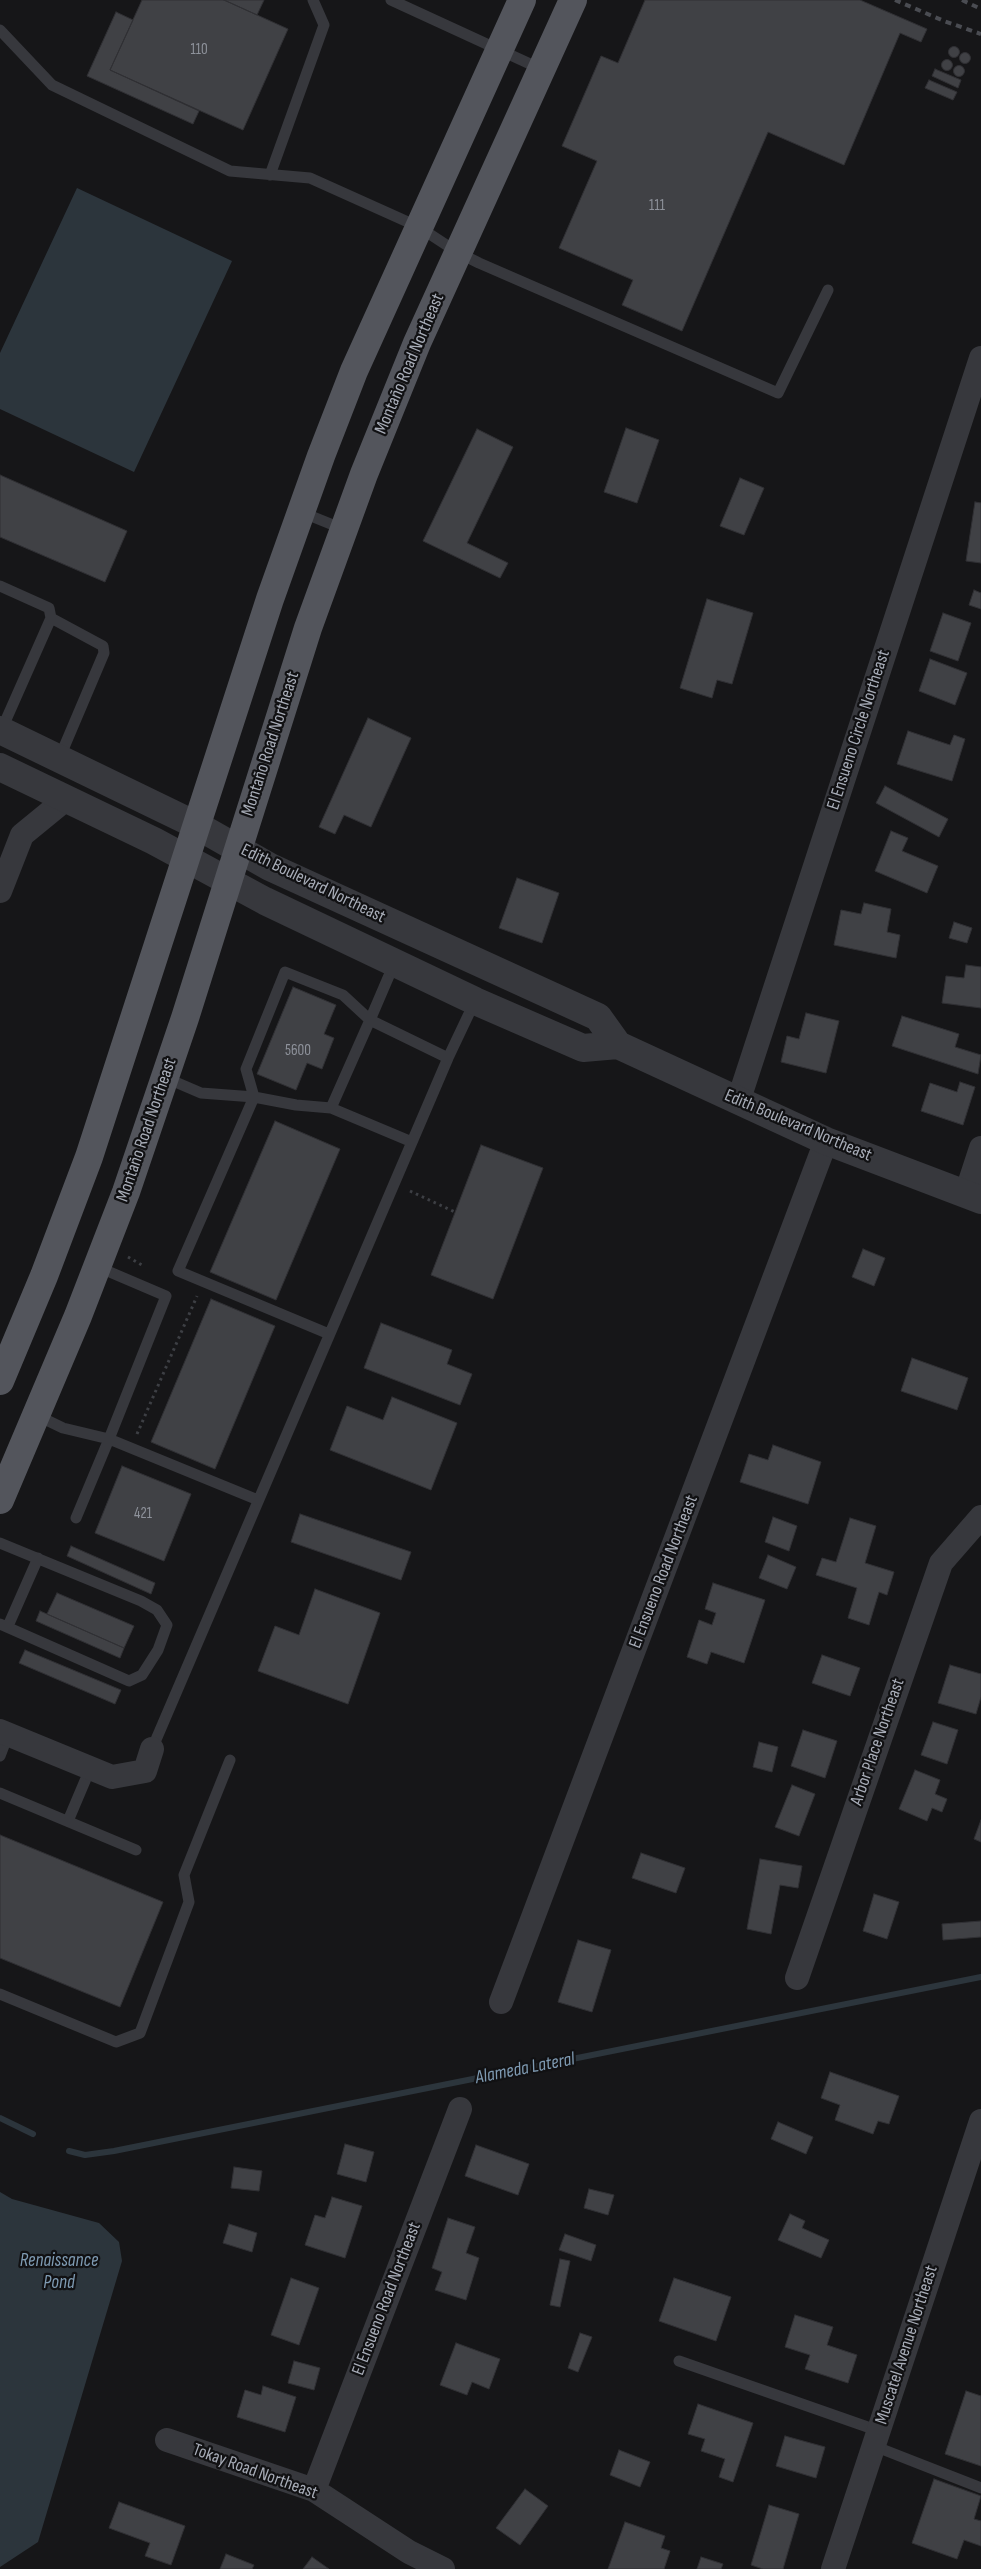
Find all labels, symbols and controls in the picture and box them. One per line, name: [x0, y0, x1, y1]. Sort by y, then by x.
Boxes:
house number: 110: [190, 41, 208, 59]
house number: 111: [649, 197, 665, 215]
street label: Montaño Road Northeast: [371, 290, 449, 438]
street label: El Ensueno Circle Northeast: [823, 647, 895, 813]
street label: Montaño Road Northeast: [237, 669, 305, 819]
street label: Edith Boulevard Northeast: [237, 840, 389, 928]
house number: 5600: [285, 1042, 311, 1060]
street label: Montaño Road Northeast: [112, 1055, 182, 1205]
street label: Edith Boulevard Northeast: [721, 1085, 875, 1167]
street label: El Ensueno Road Northeast: [625, 1492, 703, 1652]
house number: 421: [134, 1505, 152, 1523]
street label: Arbor Place Northeast: [846, 1676, 910, 1808]
water label: Alameda Lateral: [473, 2048, 577, 2090]
street label: El Ensueno Road Northeast: [348, 2219, 426, 2379]
water label: Renaissance Pond: [20, 2250, 98, 2294]
street label: Muscatel Avenue Northeast: [871, 2263, 943, 2427]
street label: Tokay Road Northeast: [190, 2439, 320, 2505]

